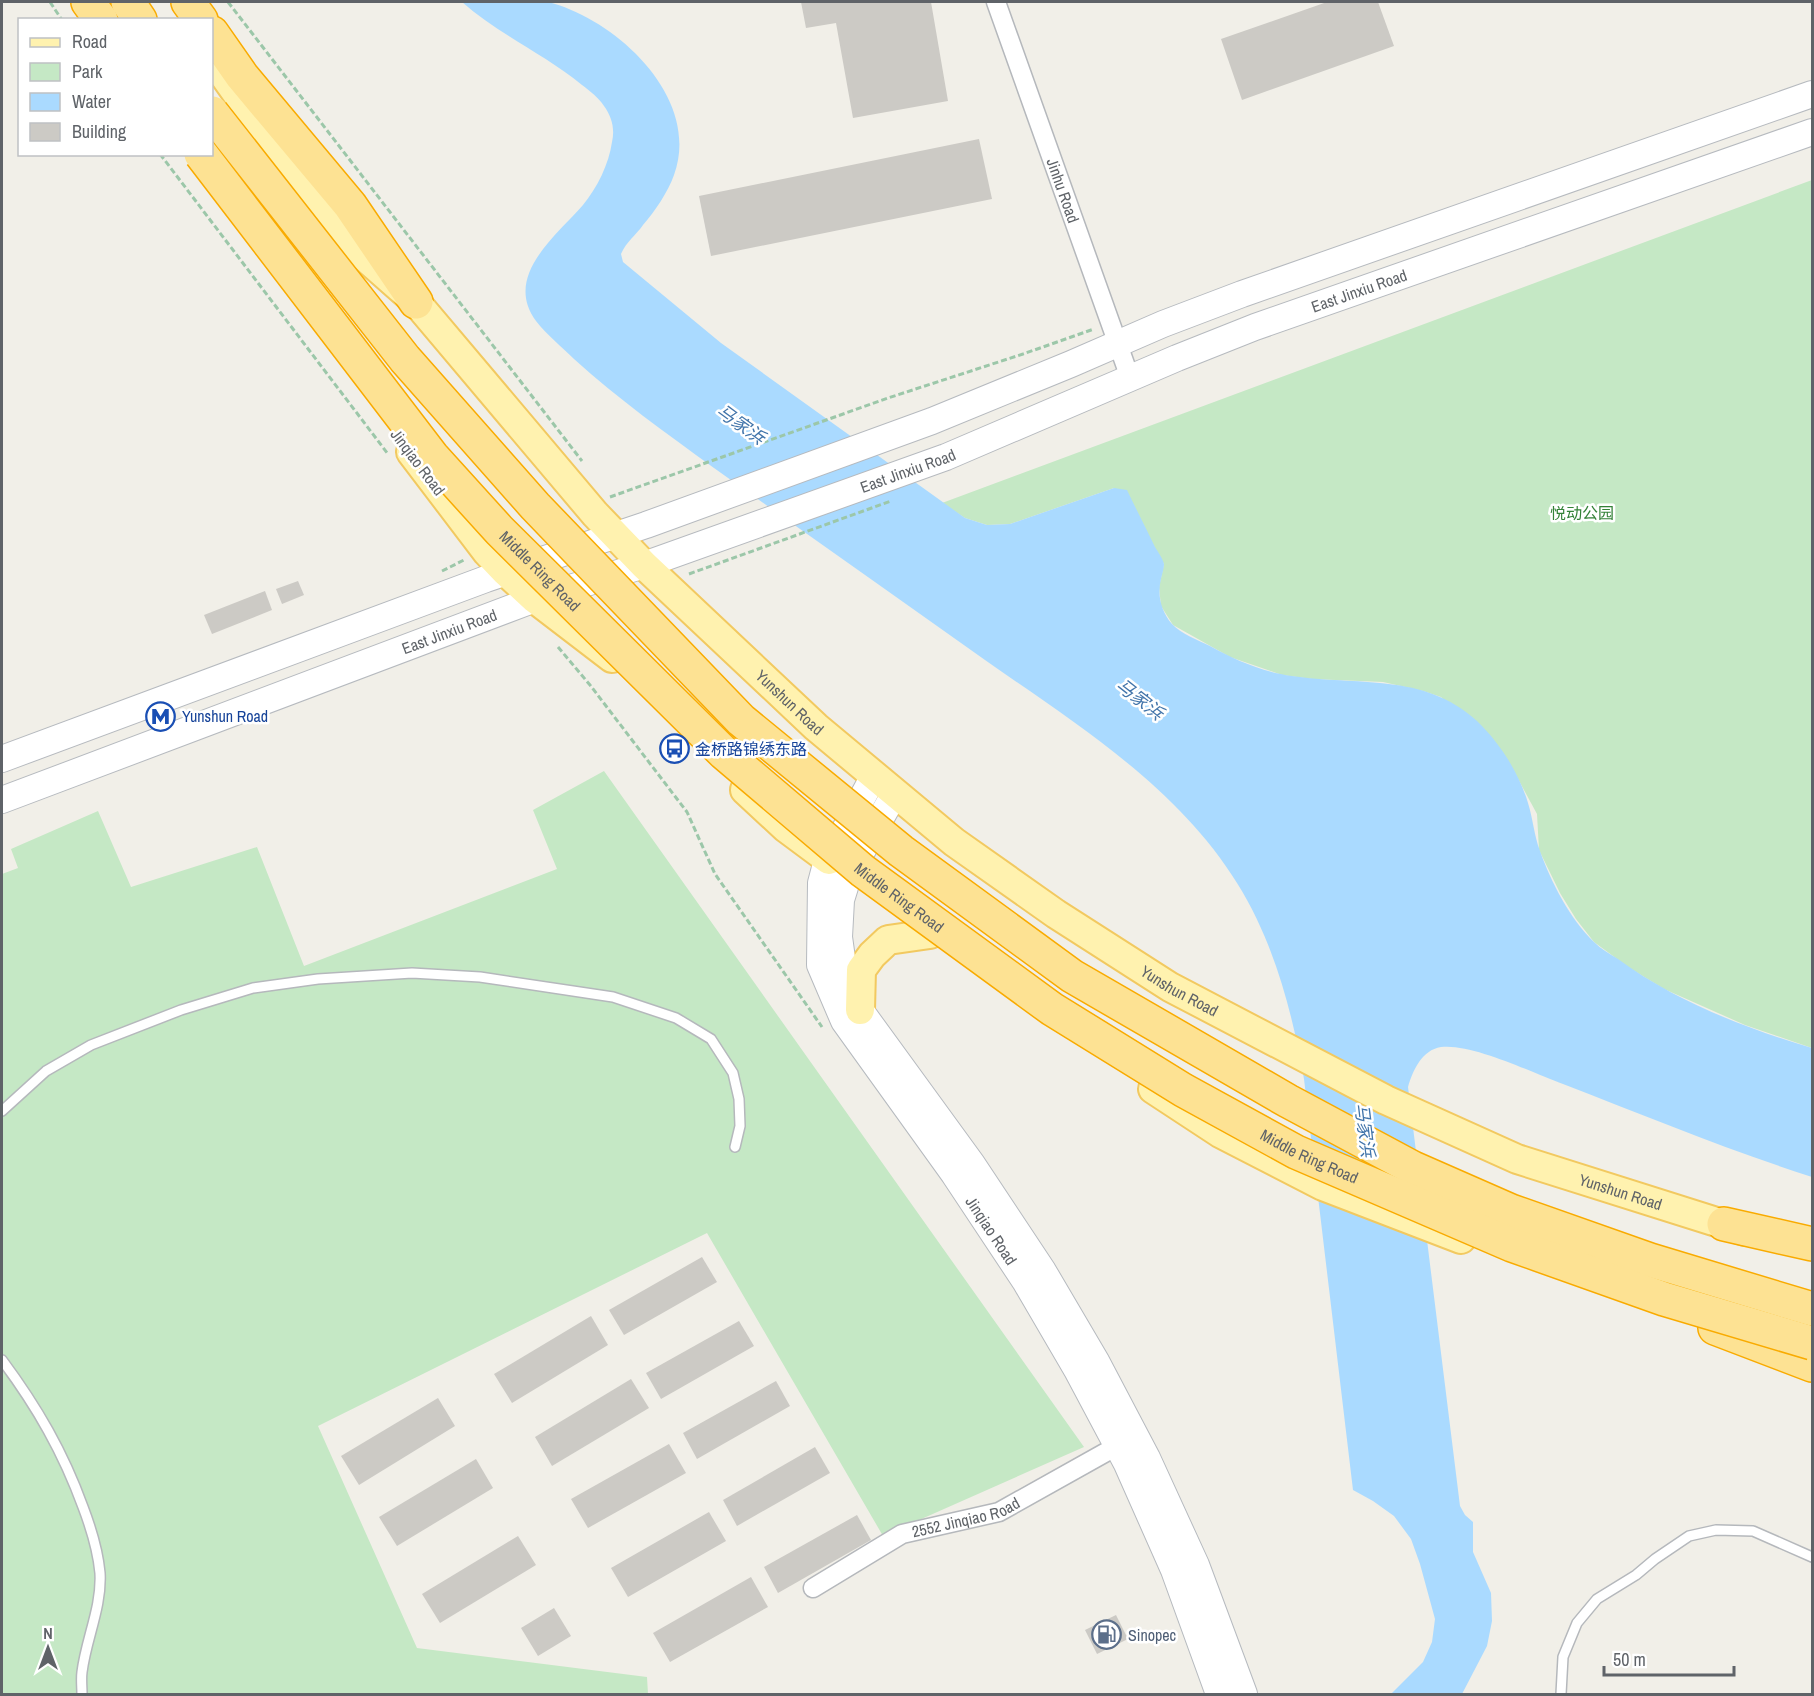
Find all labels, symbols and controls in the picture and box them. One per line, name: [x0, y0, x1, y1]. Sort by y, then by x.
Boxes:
legend: [18, 18, 213, 156]
text: Road: [72, 29, 107, 54]
text: Park: [72, 59, 103, 84]
text: Water: [72, 89, 111, 114]
text: Building: [72, 119, 127, 144]
street label: Jinhu Road: [1042, 155, 1085, 226]
street label: East Jinxiu Road: [1308, 264, 1410, 317]
water label: 马家浜: [712, 398, 772, 451]
street label: Jinqiao Road: [386, 424, 450, 500]
street label: East Jinxiu Road: [857, 443, 959, 498]
park label: 悦动公园: [1550, 502, 1614, 524]
street label: Middle Ring Road: [495, 526, 585, 616]
street label: East Jinxiu Road: [399, 603, 500, 659]
street label: Yunshun Road: [751, 665, 828, 740]
water label: 马家浜: [1111, 673, 1171, 727]
metro station icon: Yunshun Road: [145, 700, 177, 732]
place label: Yunshun Road: [182, 705, 268, 727]
bus stop icon: 金桥路锦绣东路: [658, 733, 690, 765]
place label: 金桥路锦绣东路: [695, 738, 807, 760]
street label: Middle Ring Road: [850, 857, 948, 938]
street label: Yunshun Road: [1136, 960, 1222, 1021]
water label: 马家浜: [1349, 1102, 1381, 1160]
street label: Middle Ring Road: [1257, 1124, 1362, 1189]
street label: Yunshun Road: [1576, 1168, 1665, 1215]
street label: Jinqiao Road: [961, 1192, 1022, 1269]
street label: 2552 Jinqiao Road: [910, 1492, 1023, 1542]
north arrow: [18, 1618, 78, 1678]
fuel station icon: Sinopec: [1091, 1619, 1123, 1651]
text: N: [43, 1622, 53, 1644]
place label: Sinopec: [1128, 1624, 1177, 1646]
scale bar: [1604, 1639, 1734, 1677]
text: 50 m: [1613, 1647, 1646, 1672]

